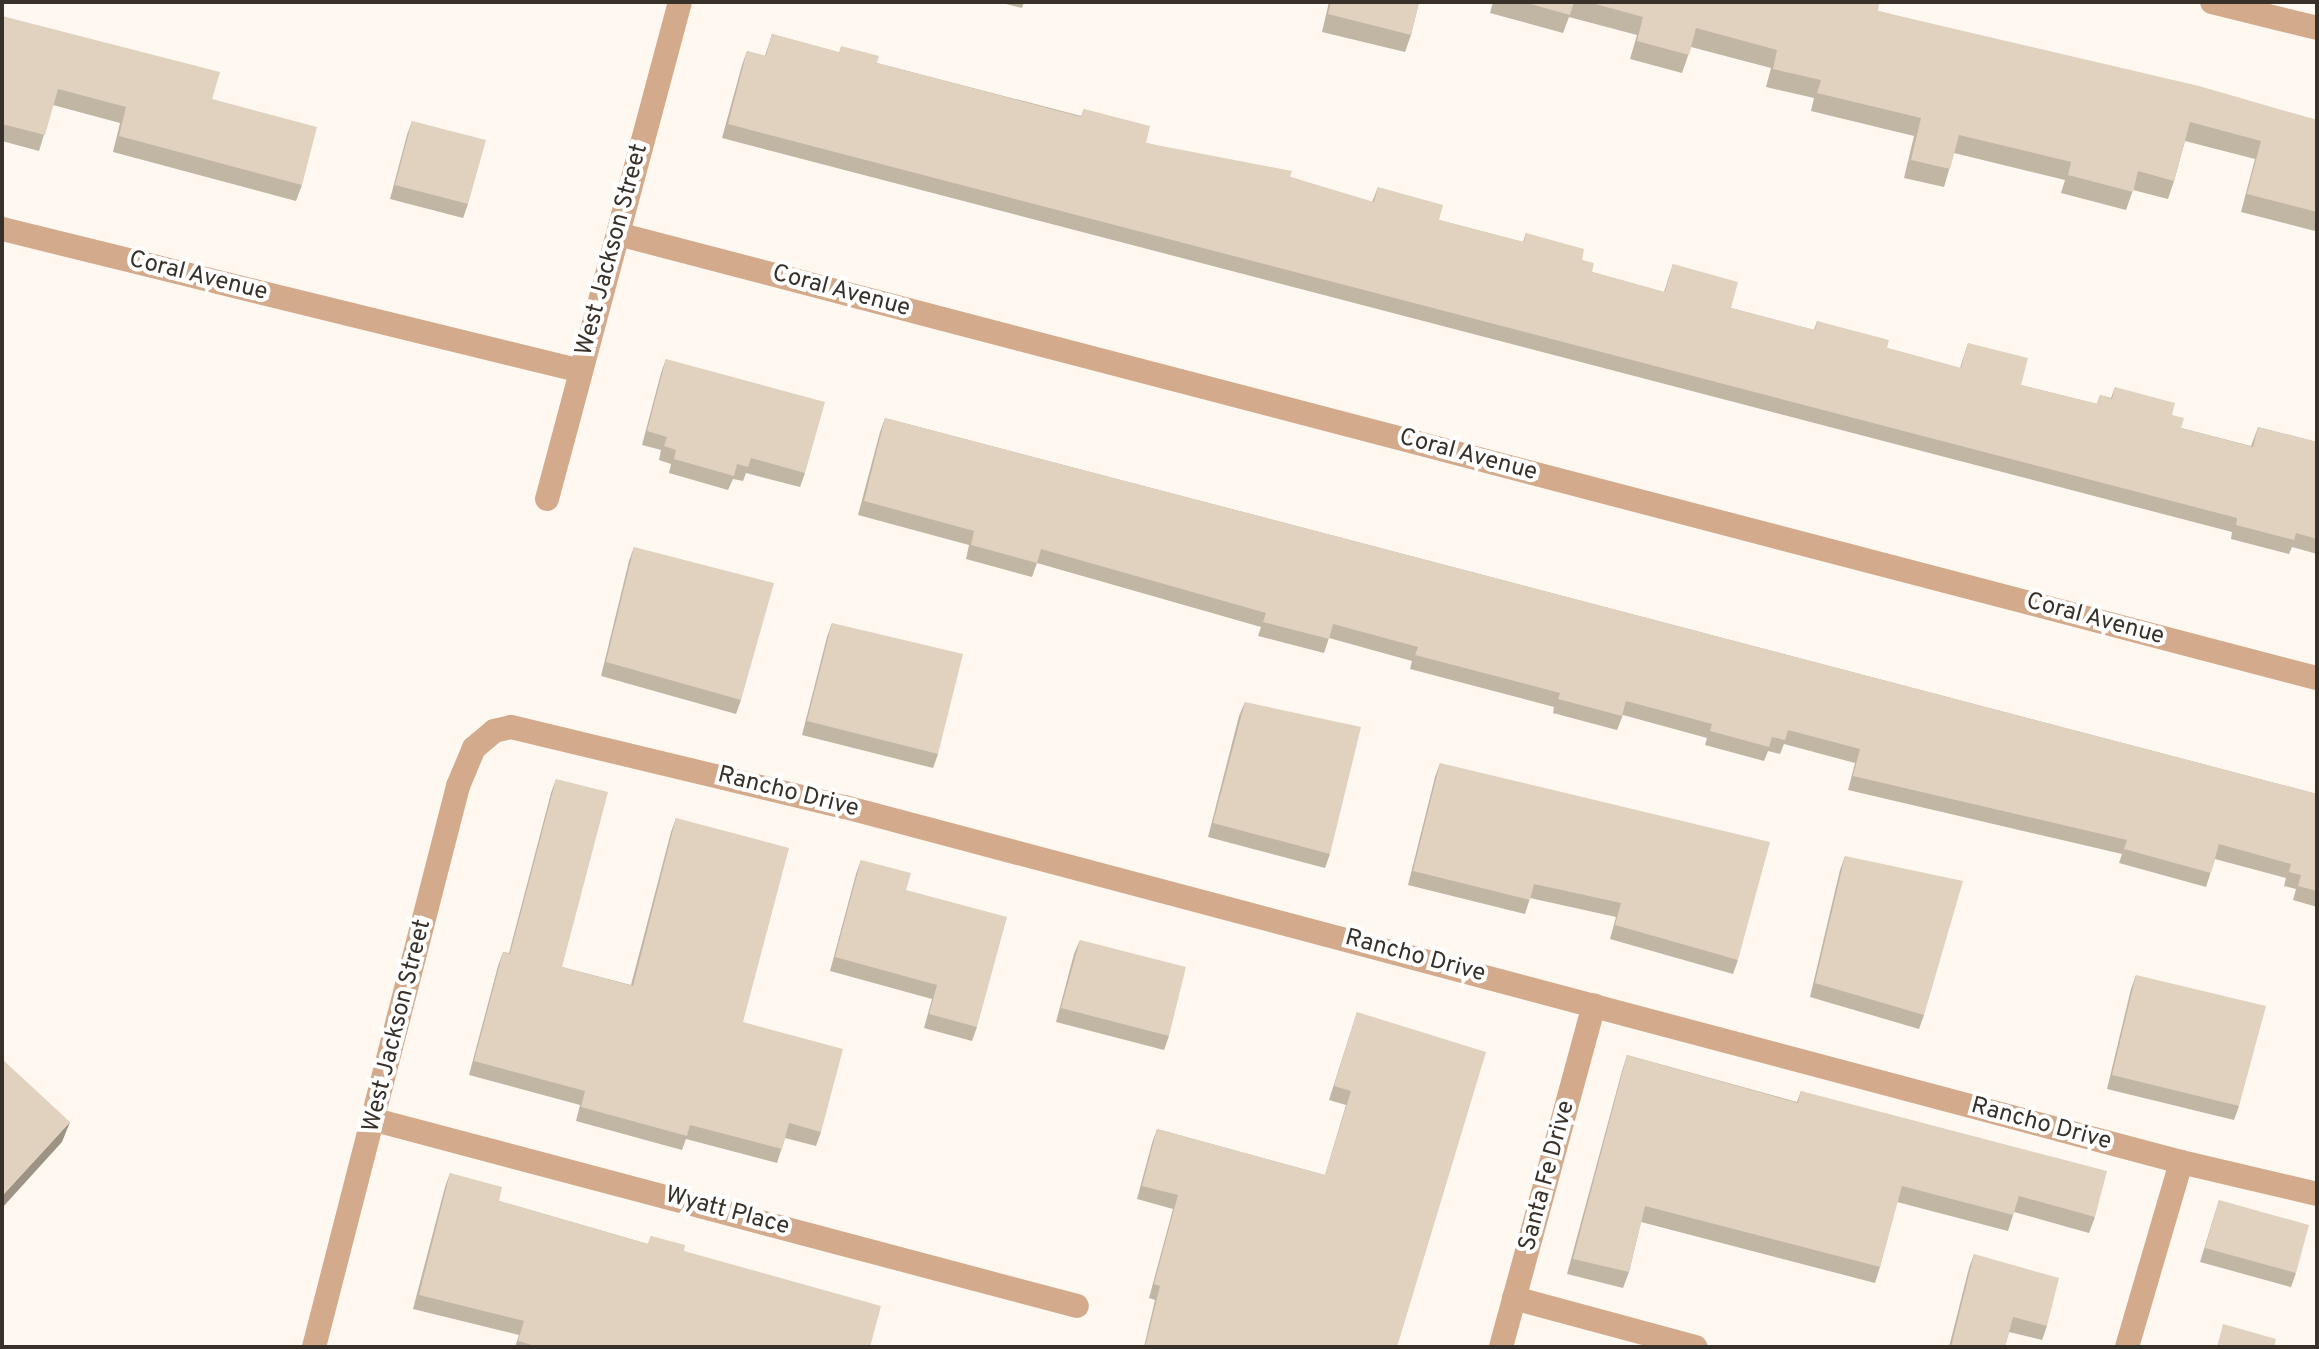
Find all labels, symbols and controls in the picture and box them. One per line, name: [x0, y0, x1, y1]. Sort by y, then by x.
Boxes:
street label: West Jackson Street: [571, 141, 655, 359]
street label: Coral Avenue: [125, 246, 271, 308]
street label: Coral Avenue: [768, 260, 914, 324]
street label: Coral Avenue: [1395, 424, 1541, 488]
street label: Coral Avenue: [2022, 588, 2168, 652]
street label: Rancho Drive: [715, 762, 861, 824]
street label: West Jackson Street: [358, 917, 438, 1135]
street label: Rancho Drive: [1342, 924, 1488, 990]
street label: Rancho Drive: [1968, 1092, 2114, 1158]
street label: Santa Fe Drive: [1514, 1098, 1582, 1254]
street label: Wyatt Place: [662, 1182, 792, 1242]

